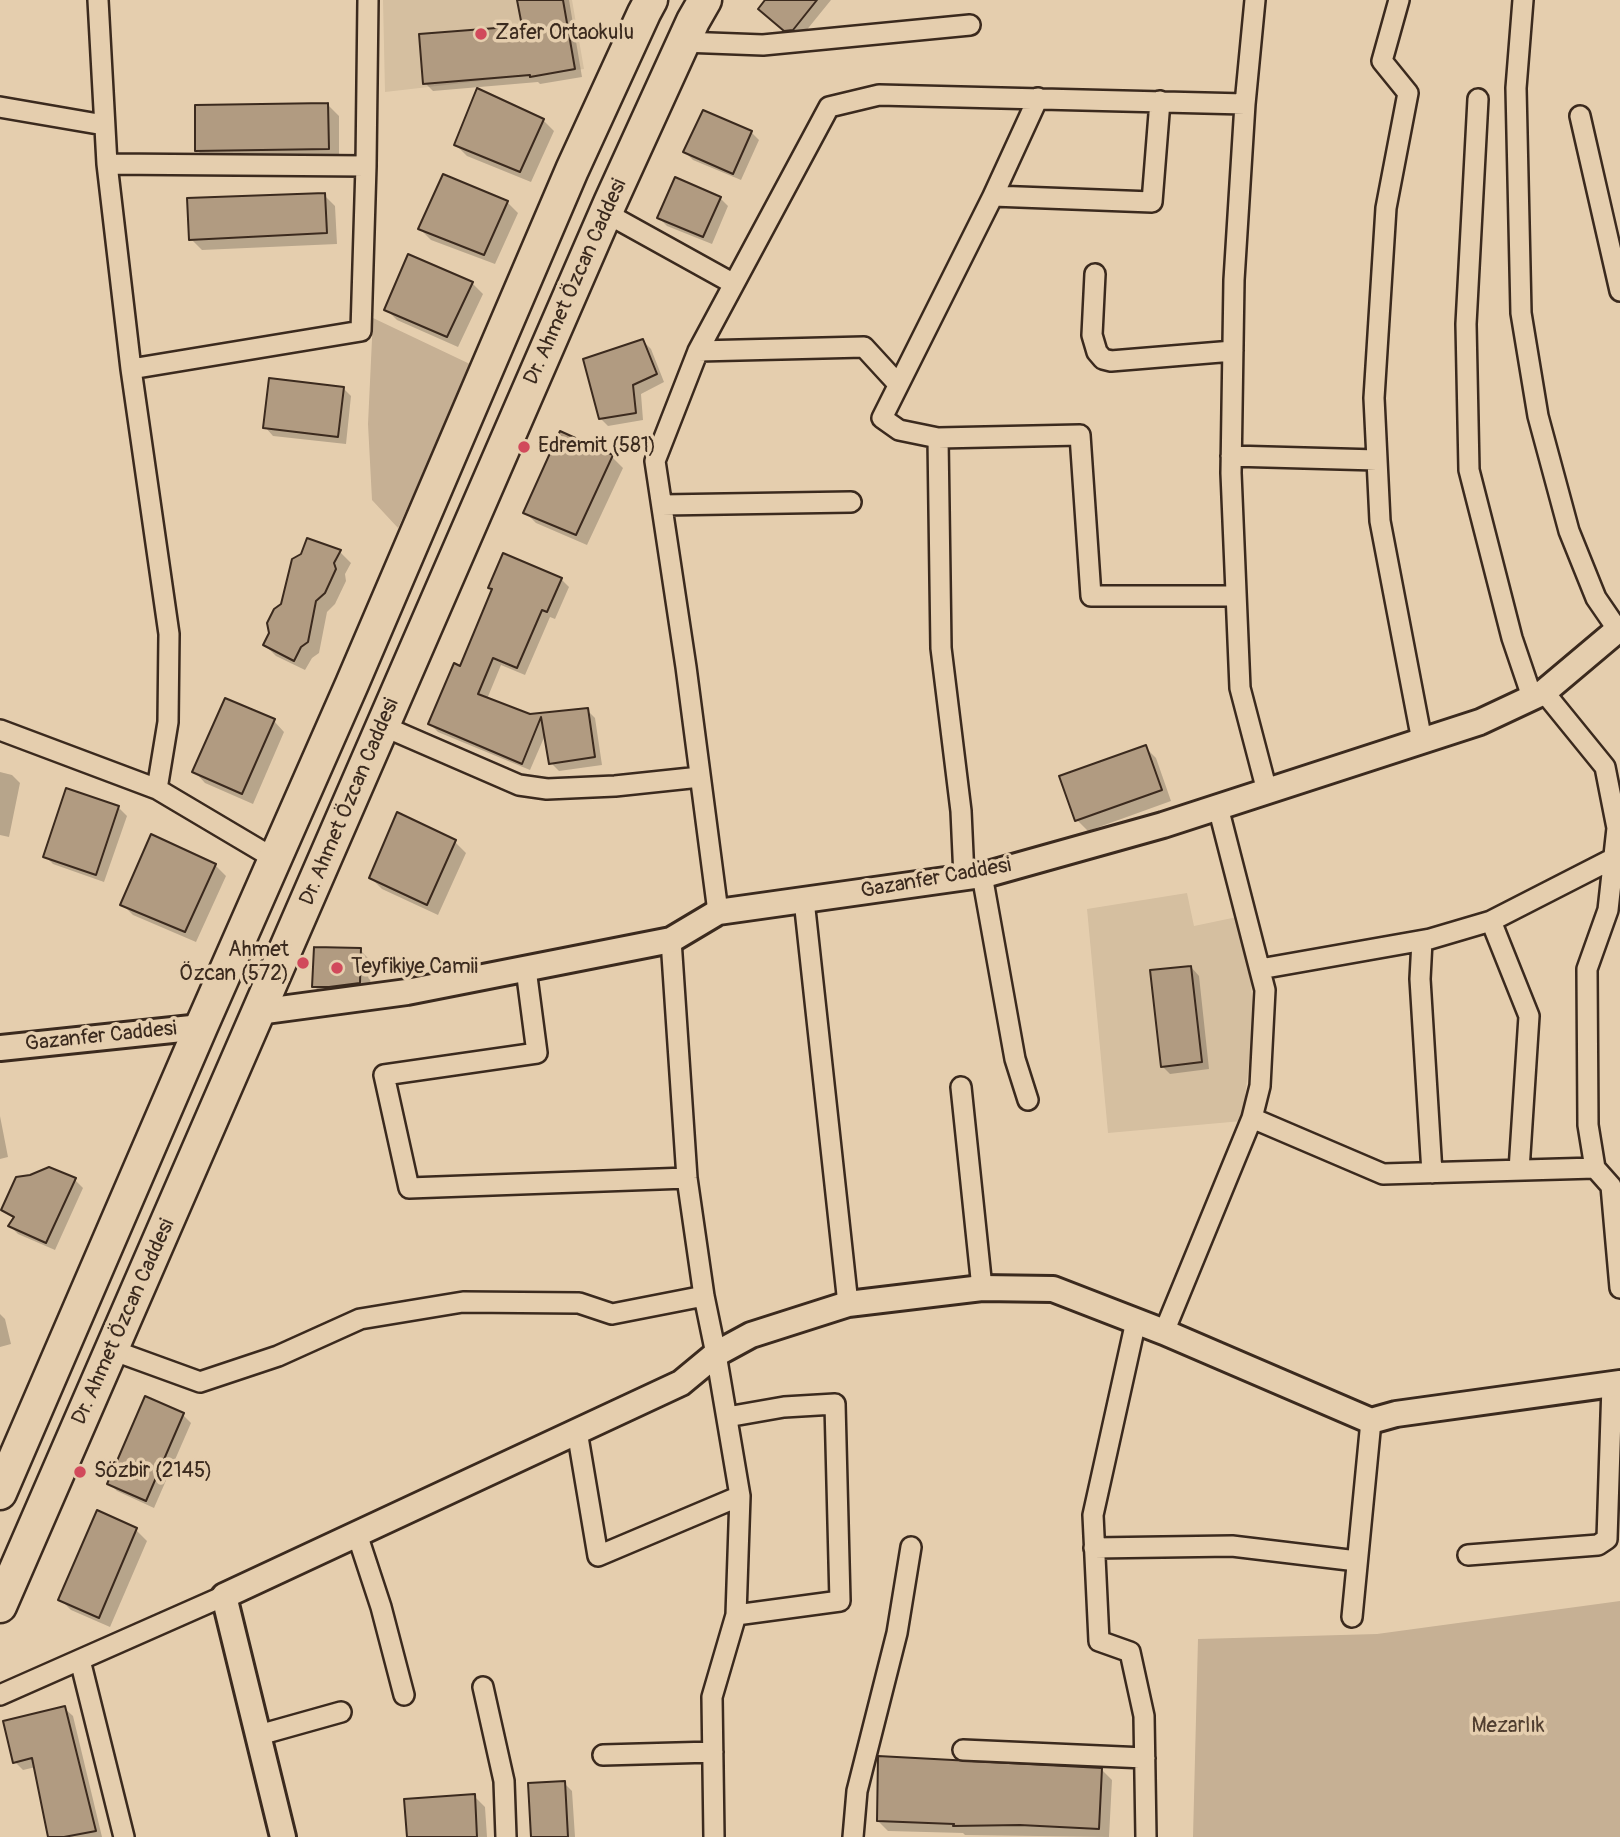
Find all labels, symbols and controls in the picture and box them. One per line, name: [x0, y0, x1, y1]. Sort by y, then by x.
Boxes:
place label: Zafer Ortaokulu: [495, 21, 634, 47]
marker: Zafer Ortaokulu: [473, 26, 489, 42]
street label: Dr. Ahmet Özcan Caddesi: [519, 175, 633, 389]
place label: Edremit (581): [538, 434, 656, 460]
marker: Edremit (581): [516, 439, 532, 455]
street label: Dr. Ahmet Özcan Caddesi: [295, 695, 405, 909]
street label: Gazanfer Caddesi: [859, 853, 1013, 905]
place label: Ahmet Özcan (572): [179, 938, 289, 988]
marker: Ahmet Özcan (572): [295, 955, 311, 971]
place label: Teyfikiye Camii: [351, 955, 478, 981]
marker: Teyfikiye Camii: [329, 960, 345, 976]
street label: Gazanfer Caddesi: [24, 1017, 178, 1057]
street label: Dr. Ahmet Özcan Caddesi: [67, 1215, 181, 1429]
place label: Sözbir (2145): [94, 1459, 212, 1485]
marker: Sözbir (2145): [72, 1464, 88, 1480]
park label: Mezarlık: [1471, 1714, 1545, 1740]

